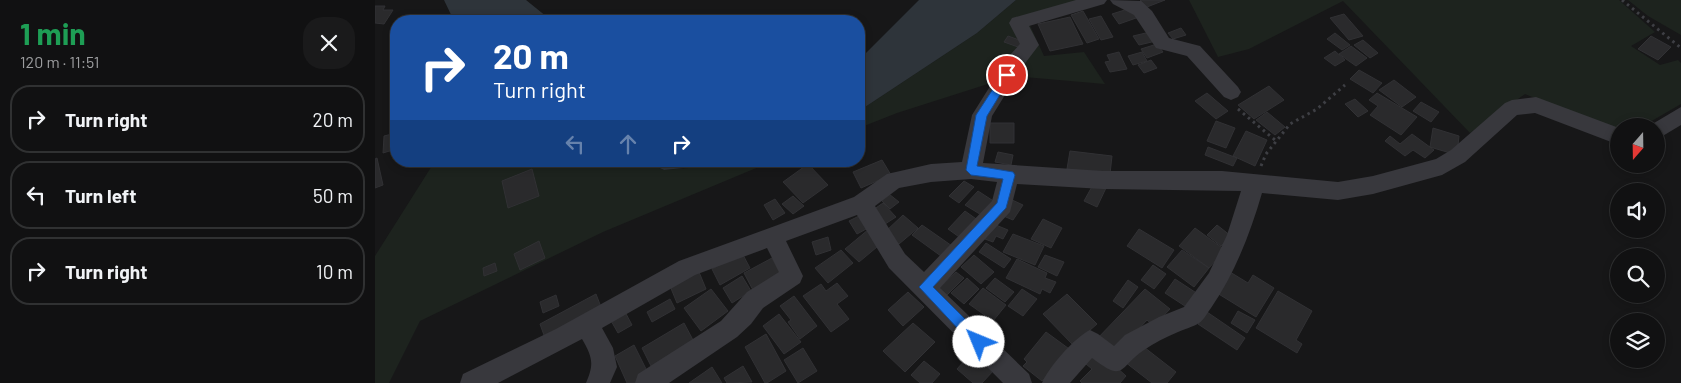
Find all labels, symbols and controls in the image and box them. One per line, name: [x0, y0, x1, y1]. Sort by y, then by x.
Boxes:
text: 1 min: [20, 15, 86, 51]
button: close: [303, 17, 355, 69]
text: 20 m: [493, 34, 569, 76]
icon: right: [410, 35, 475, 100]
text: 120 m · 11:51: [20, 52, 99, 71]
pin: [986, 54, 1028, 96]
icon: arrive: [993, 61, 1021, 89]
text: Turn right: [493, 76, 586, 102]
icon: right: [22, 105, 50, 133]
text: Turn right: [65, 108, 147, 131]
text: 20 m: [313, 108, 353, 131]
north arrow: [1610, 118, 1665, 172]
map controls: [1610, 118, 1665, 368]
icon: left: [561, 130, 589, 158]
icon: ahead: [614, 130, 642, 158]
icon: right: [667, 130, 695, 158]
icon: left: [22, 181, 50, 209]
button: sound: [1610, 183, 1665, 238]
text: Turn left: [65, 184, 136, 207]
text: 50 m: [313, 184, 353, 207]
button: search: [1610, 248, 1665, 303]
icon: right: [22, 257, 50, 285]
text: Turn right: [65, 260, 147, 283]
text: 10 m: [316, 260, 353, 283]
button: layers: [1610, 313, 1665, 368]
position arrow: [952, 315, 1004, 367]

